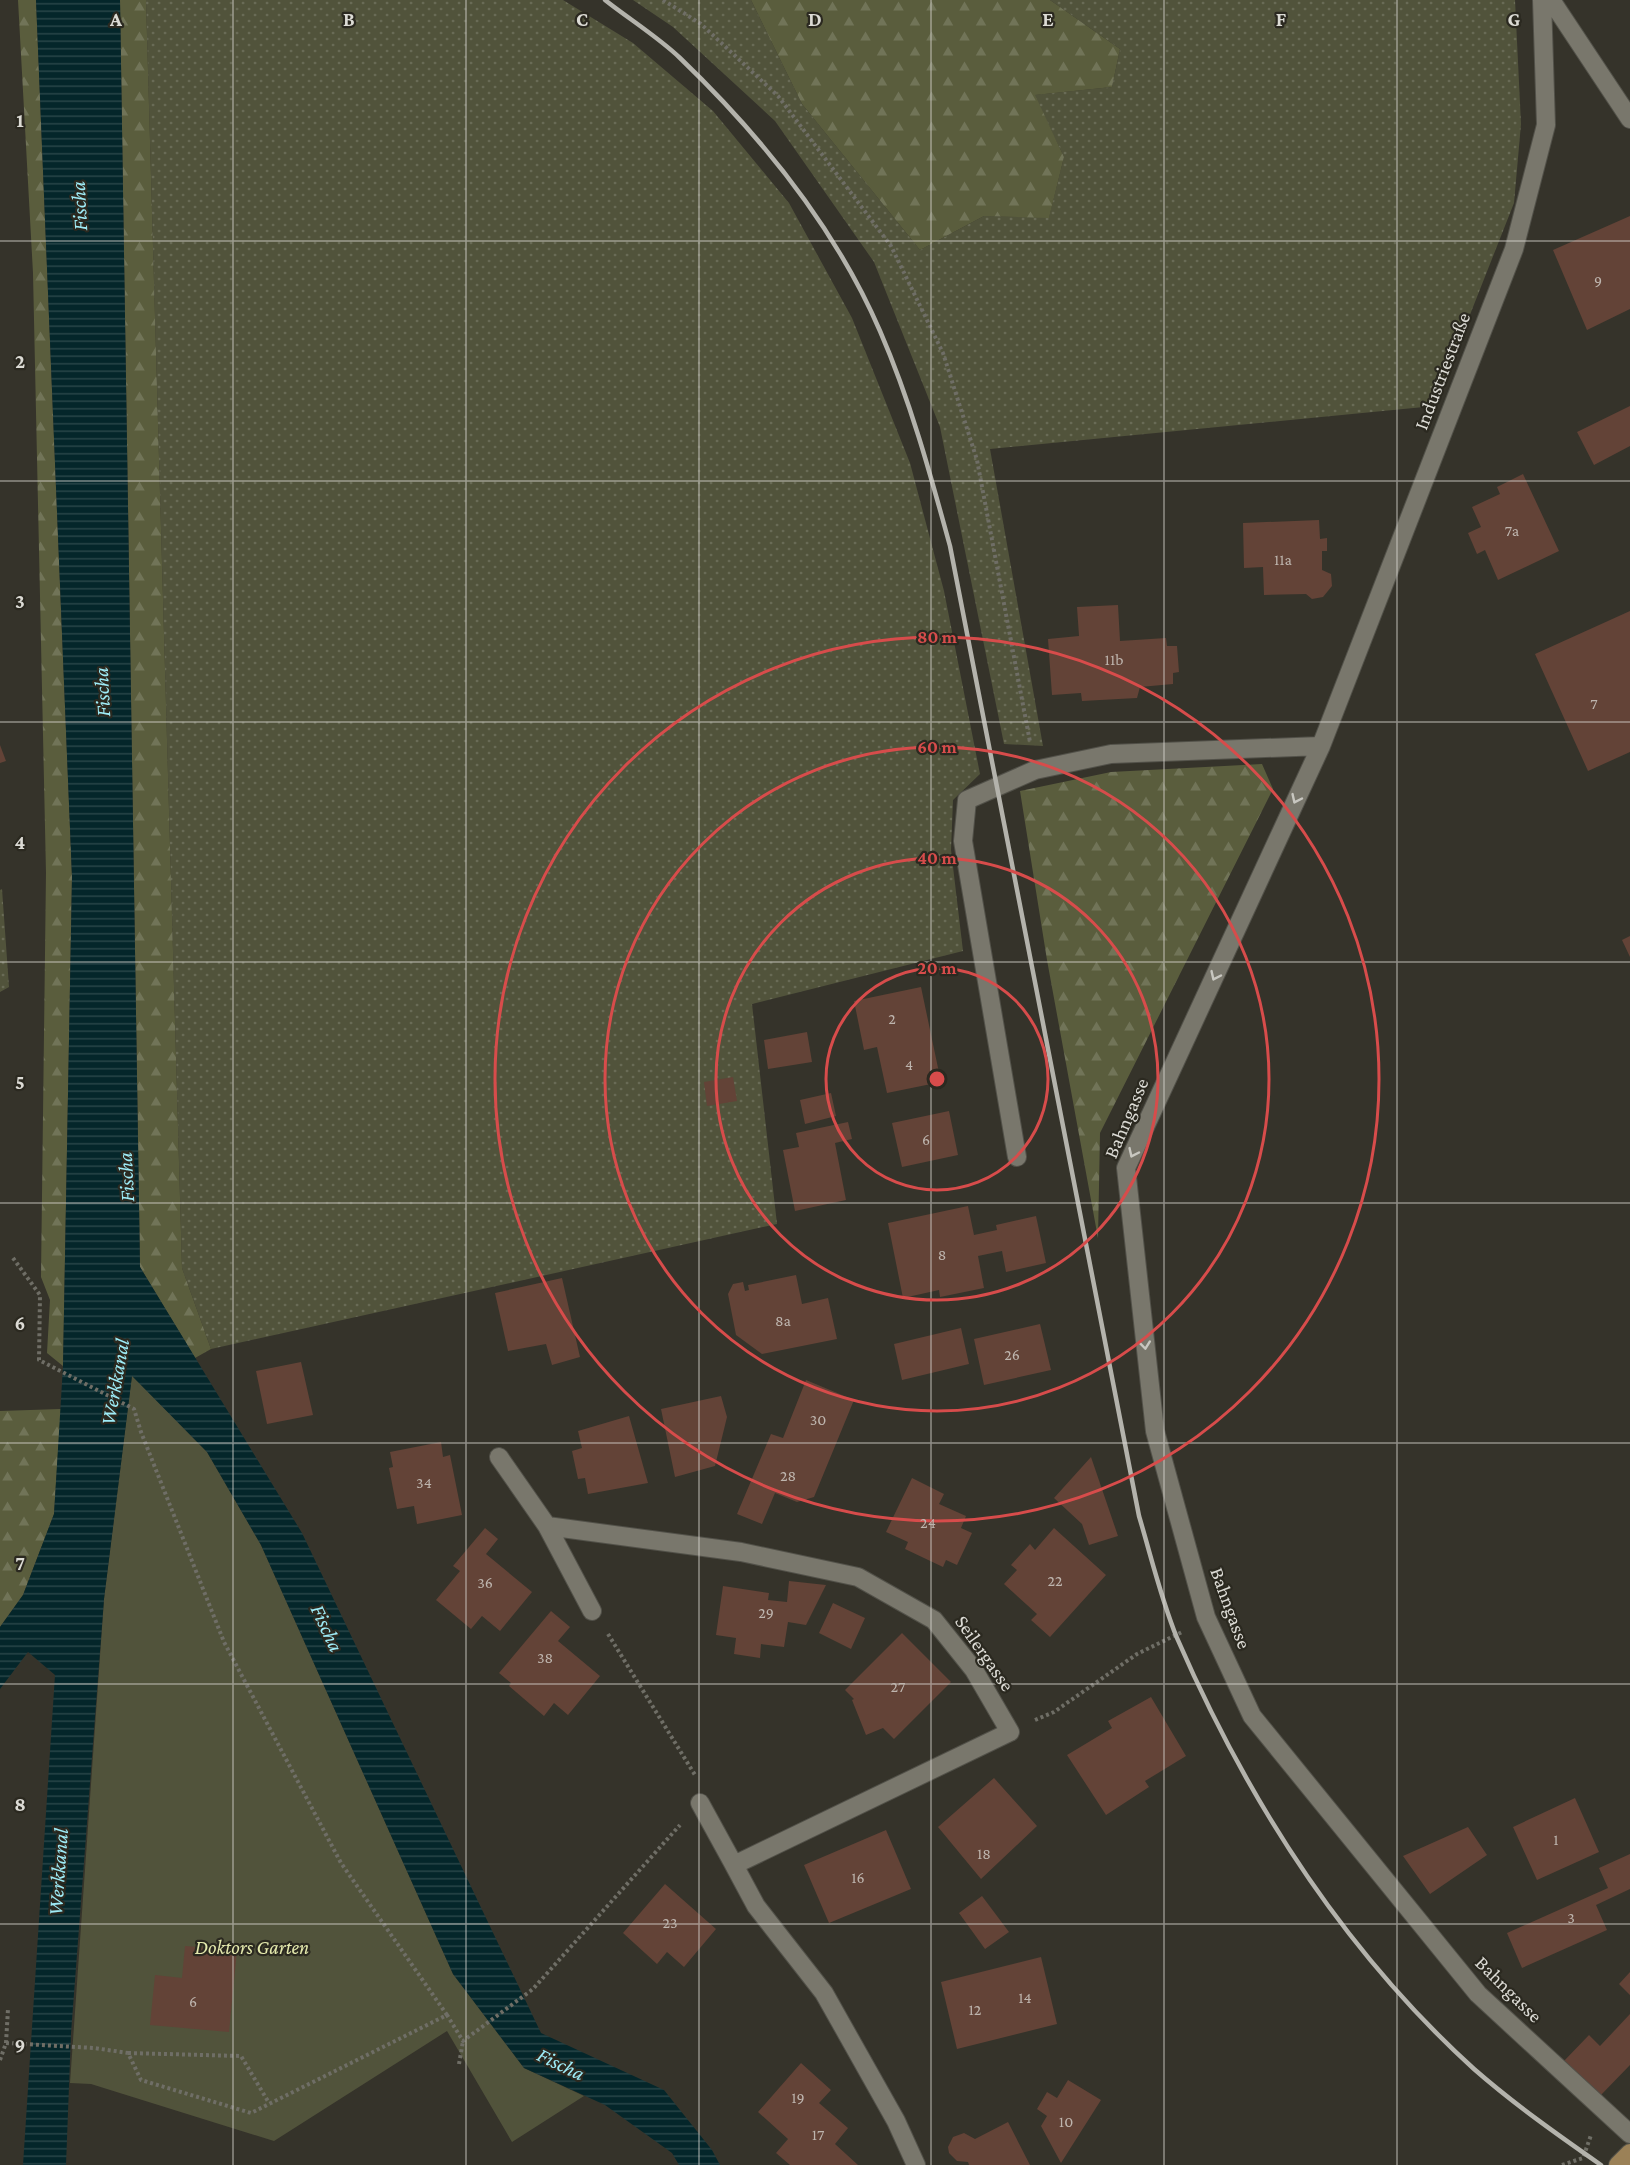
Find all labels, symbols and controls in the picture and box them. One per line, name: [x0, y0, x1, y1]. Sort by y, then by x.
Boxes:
text: A: [109, 8, 123, 30]
text: B: [343, 8, 355, 30]
text: C: [576, 8, 588, 30]
text: D: [808, 8, 822, 30]
text: E: [1042, 8, 1054, 30]
text: F: [1276, 8, 1287, 30]
text: G: [1508, 8, 1521, 30]
text: 1: [16, 109, 24, 131]
water label: Fischa: [66, 180, 92, 231]
house number: 9: [1594, 272, 1602, 289]
street label: Industriestraße: [1410, 309, 1475, 433]
text: 2: [15, 350, 25, 372]
house number: 7a: [1505, 522, 1520, 539]
house number: 11a: [1274, 551, 1293, 568]
text: 3: [15, 590, 25, 612]
text: 80 m: [917, 627, 958, 647]
house number: 11b: [1105, 651, 1123, 668]
water label: Fischa: [89, 666, 115, 717]
house number: 7: [1590, 695, 1598, 712]
text: 60 m: [917, 737, 957, 757]
one-way arrow: [1292, 793, 1304, 804]
text: 4: [15, 831, 26, 853]
text: 40 m: [917, 848, 957, 868]
text: 20 m: [918, 958, 957, 978]
one-way arrow: [1210, 970, 1222, 981]
house number: 2: [888, 1010, 896, 1027]
house number: 4: [905, 1056, 913, 1073]
centre of rings: [927, 1069, 947, 1089]
text: 5: [15, 1071, 25, 1093]
street label: Bahngasse: [1099, 1074, 1154, 1162]
house number: 6: [922, 1131, 930, 1148]
one-way arrow: [1128, 1147, 1140, 1158]
water label: Fischa: [113, 1151, 139, 1202]
house number: 8: [938, 1246, 946, 1263]
text: 6: [15, 1312, 25, 1334]
house number: 8a: [775, 1312, 792, 1329]
water label: Werkkanal: [96, 1336, 135, 1427]
one-way arrow: [1138, 1341, 1151, 1350]
house number: 26: [1004, 1346, 1020, 1363]
house number: 30: [810, 1411, 826, 1428]
house number: 28: [780, 1467, 796, 1484]
house number: 34: [416, 1474, 432, 1491]
house number: 24: [920, 1514, 936, 1531]
text: 7: [15, 1552, 25, 1574]
street label: Bahngasse: [1205, 1564, 1256, 1652]
house number: 22: [1047, 1572, 1063, 1589]
house number: 36: [477, 1574, 493, 1591]
water label: Fischa: [306, 1600, 348, 1656]
house number: 29: [758, 1604, 774, 1621]
street label: Seilergasse: [950, 1611, 1019, 1696]
house number: 38: [537, 1649, 553, 1666]
house number: 27: [891, 1678, 906, 1695]
text: 8: [14, 1793, 26, 1815]
water label: Werkkanal: [43, 1827, 73, 1916]
house number: 1: [1553, 1831, 1559, 1848]
house number: 18: [977, 1845, 991, 1862]
house number: 16: [851, 1869, 865, 1886]
house number: 3: [1567, 1909, 1575, 1926]
house number: 23: [662, 1914, 678, 1931]
park label: Doktors Garten: [195, 1936, 309, 1958]
street label: Bahngasse: [1470, 1951, 1547, 2028]
house number: 14: [1018, 1989, 1032, 2006]
house number: 6: [189, 1993, 197, 2010]
house number: 12: [969, 2001, 982, 2018]
text: 9: [15, 2034, 25, 2056]
water label: Fischa: [533, 2042, 589, 2086]
house number: 19: [791, 2089, 805, 2106]
house number: 10: [1059, 2113, 1073, 2130]
house number: 17: [812, 2126, 825, 2143]

